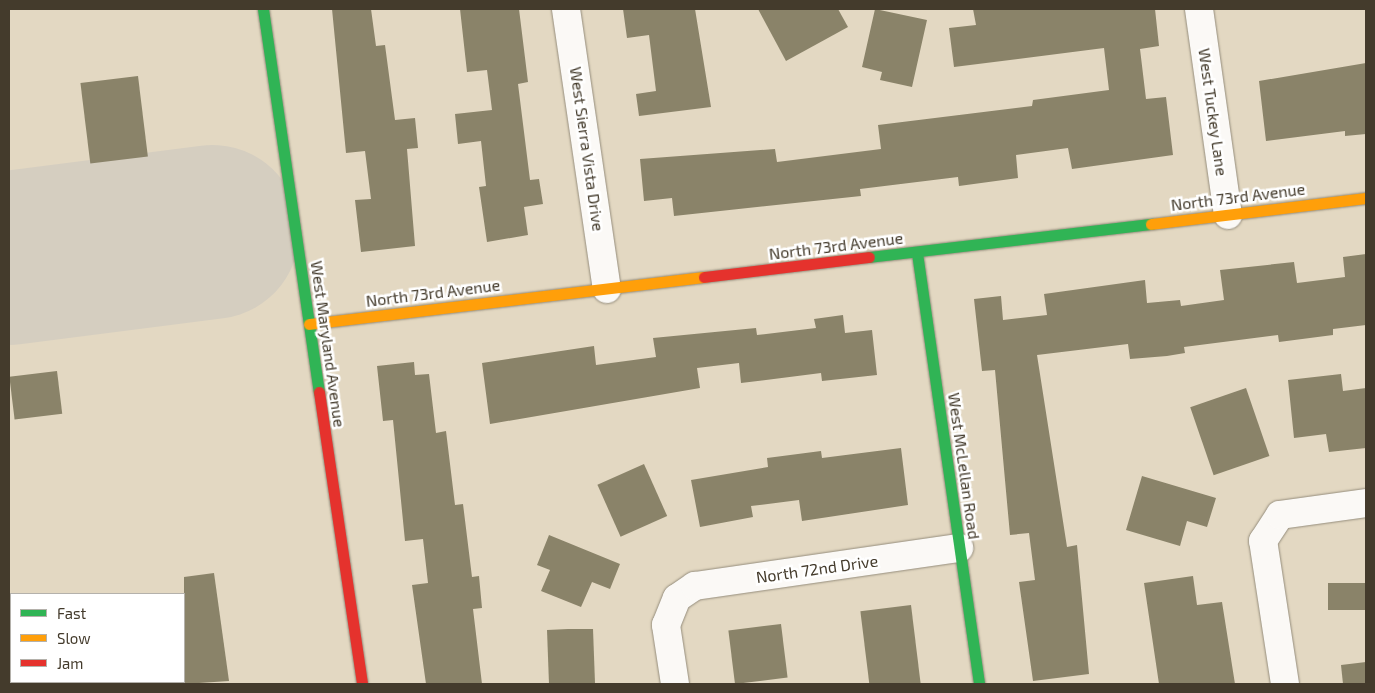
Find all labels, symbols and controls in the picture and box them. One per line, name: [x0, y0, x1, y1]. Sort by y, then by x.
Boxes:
street label: West Tuckey Lane: [1194, 47, 1232, 177]
street label: West Sierra Vista Drive: [566, 65, 608, 233]
street label: North 73rd Avenue: [1170, 179, 1306, 215]
street label: North 73rd Avenue: [768, 228, 904, 264]
street label: West Maryland Avenue: [307, 259, 349, 429]
street label: North 73rd Avenue: [365, 275, 501, 311]
street label: West McLellan Road: [944, 391, 984, 541]
street label: North 72nd Drive: [755, 551, 879, 587]
legend: [10, 593, 185, 683]
text: Fast: [57, 604, 86, 622]
text: Slow: [57, 629, 91, 647]
text: Jam: [57, 654, 83, 672]

